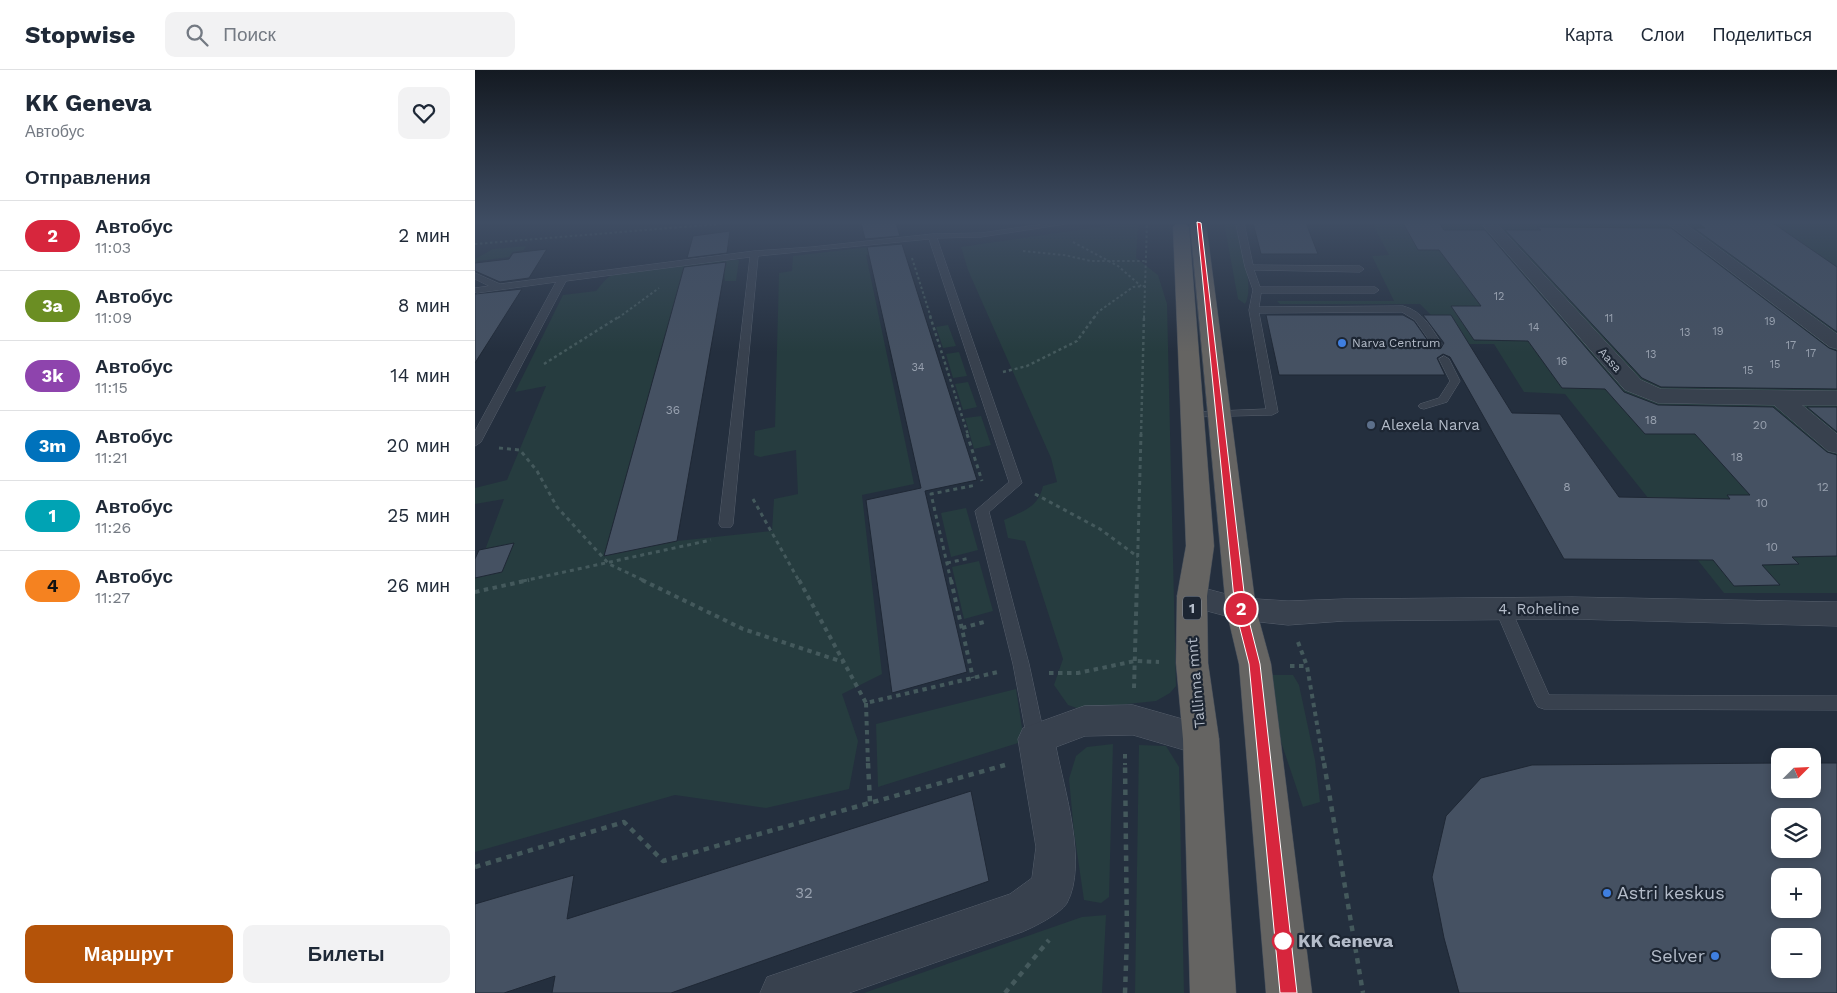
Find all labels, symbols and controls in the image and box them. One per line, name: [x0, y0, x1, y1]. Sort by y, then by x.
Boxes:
search box: [165, 12, 515, 57]
text: Stopwise: [25, 21, 135, 49]
icon: search: [183, 21, 211, 49]
text: Поиск: [223, 23, 276, 46]
text: Карта: [1565, 24, 1613, 45]
text: Слои: [1641, 24, 1685, 45]
text: Поделиться: [1713, 24, 1812, 45]
button: heart: [398, 87, 450, 139]
text: KK Geneva: [25, 89, 152, 117]
text: Автобус: [25, 122, 85, 141]
text: Отправления: [25, 166, 151, 189]
text: Автобус: [95, 215, 173, 238]
text: 2 мин: [398, 224, 450, 247]
text: 2: [47, 225, 58, 246]
text: 11:03: [95, 238, 131, 257]
text: Автобус: [95, 285, 173, 308]
house number: 12: [1494, 290, 1504, 303]
text: 8 мин: [398, 294, 450, 317]
text: 3a: [42, 295, 63, 316]
text: 11:09: [95, 308, 132, 327]
house number: 11: [1605, 312, 1613, 325]
house number: 19: [1764, 315, 1776, 328]
house number: 14: [1528, 321, 1540, 334]
house number: 19: [1712, 325, 1724, 338]
house number: 13: [1680, 326, 1690, 339]
place label: Narva Centrum: [1352, 336, 1440, 350]
marker: Narva Centrum: [1336, 337, 1348, 349]
house number: 17: [1786, 339, 1796, 352]
street label: Aasa: [1595, 345, 1625, 375]
house number: 17: [1806, 347, 1816, 360]
house number: 13: [1646, 348, 1656, 361]
text: Автобус: [95, 355, 173, 378]
house number: 16: [1557, 355, 1568, 368]
house number: 15: [1770, 358, 1780, 371]
house number: 34: [911, 361, 925, 374]
text: 14 мин: [390, 364, 450, 387]
house number: 15: [1743, 364, 1753, 377]
text: 3k: [42, 365, 63, 386]
text: 11:15: [95, 378, 128, 397]
house number: 36: [666, 403, 680, 417]
house number: 18: [1645, 413, 1657, 427]
place label: Alexela Narva: [1381, 416, 1480, 434]
house number: 20: [1753, 418, 1767, 432]
marker: Alexela Narva: [1365, 419, 1377, 431]
text: Автобус: [95, 425, 173, 448]
text: 20 мин: [386, 434, 450, 457]
text: 3m: [39, 435, 66, 456]
text: 11:21: [95, 448, 128, 467]
house number: 18: [1731, 450, 1743, 464]
house number: 8: [1563, 480, 1571, 494]
house number: 12: [1817, 480, 1829, 494]
text: Автобус: [95, 495, 173, 518]
house number: 10: [1756, 496, 1768, 510]
text: 25 мин: [387, 504, 450, 527]
text: 1: [49, 505, 56, 526]
text: 11:26: [95, 518, 131, 537]
house number: 10: [1766, 540, 1778, 554]
text: Автобус: [95, 565, 173, 588]
text: 26 мин: [387, 574, 450, 597]
text: 4: [47, 575, 58, 596]
text: 11:27: [95, 588, 130, 607]
line badge: 2: [1225, 593, 1257, 625]
road number: 1: [1183, 596, 1201, 620]
text: 2: [1236, 598, 1246, 619]
street label: 4. Roheline: [1498, 600, 1580, 618]
street label: Tallinna mnt: [1183, 636, 1209, 729]
north arrow: [1771, 748, 1821, 798]
map controls: [1771, 748, 1821, 978]
button: layers: [1771, 808, 1821, 858]
button: +: [1771, 868, 1821, 918]
place label: Astri keskus: [1617, 882, 1725, 903]
house number: 32: [795, 884, 813, 902]
marker: Astri keskus: [1601, 887, 1613, 899]
button: Маршрут: [25, 925, 233, 983]
button: Билеты: [243, 925, 450, 983]
button: −: [1771, 928, 1821, 978]
marker: KK Geneva: [1272, 930, 1294, 952]
place label: KK Geneva: [1298, 930, 1394, 951]
place label: Selver: [1651, 945, 1705, 966]
marker: Selver: [1709, 950, 1721, 962]

